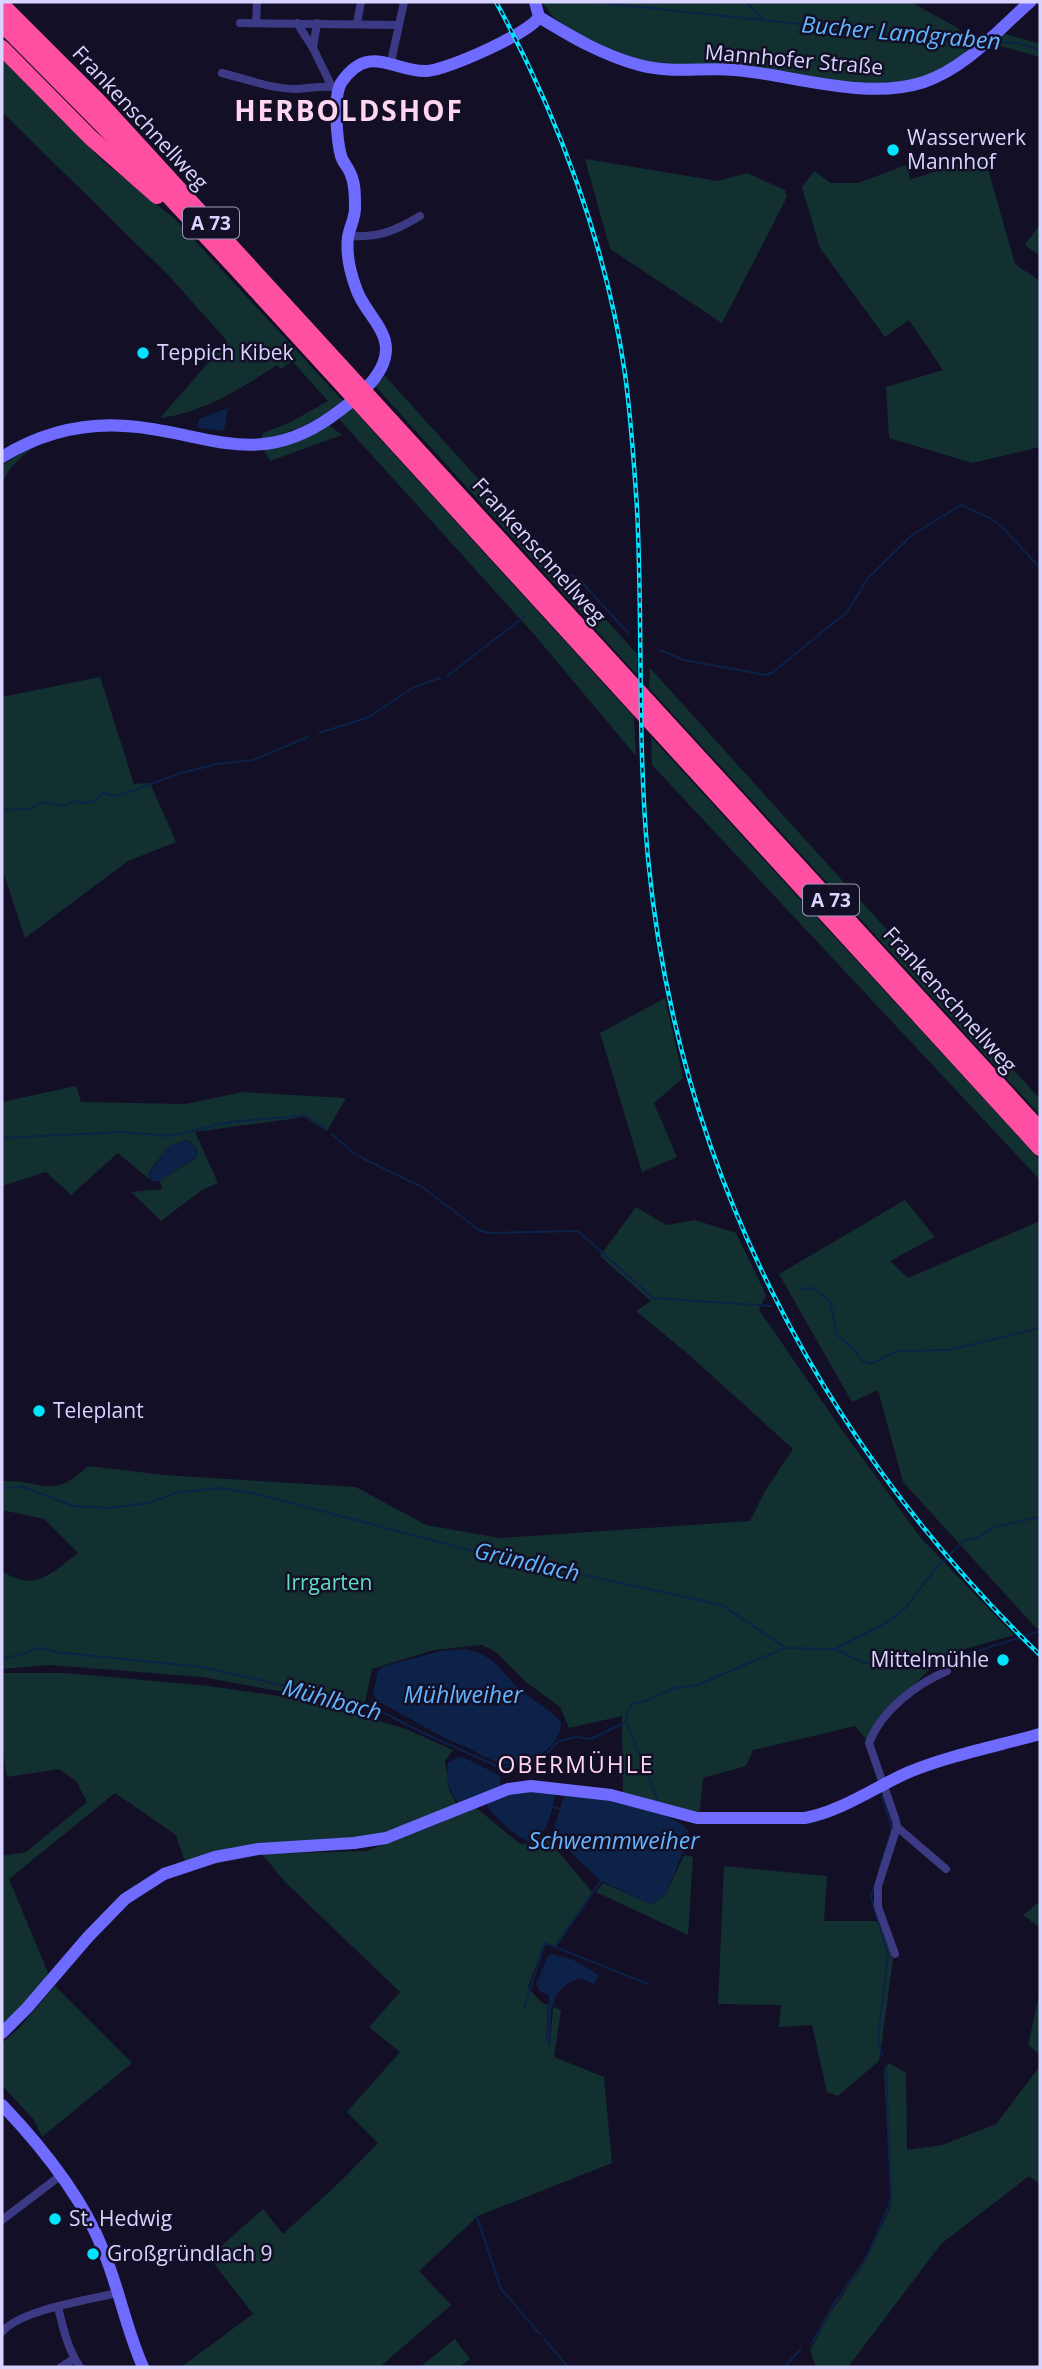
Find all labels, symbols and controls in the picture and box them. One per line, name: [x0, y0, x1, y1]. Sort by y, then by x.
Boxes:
water label: Bucher Landgraben: [800, 7, 1002, 57]
street label: Mannhofer Straße: [704, 37, 884, 81]
street label: Frankenschnellweg: [67, 39, 215, 195]
district label: HERBOLDSHOF: [234, 91, 464, 129]
place label: Wasserwerk Mannhof: [907, 123, 1026, 175]
marker: Wasserwerk Mannhof: [885, 142, 901, 158]
road number: A 73: [183, 208, 239, 238]
place label: Teppich Kibek: [157, 338, 294, 366]
marker: Teppich Kibek: [135, 345, 151, 361]
street label: Frankenschnellweg: [467, 471, 613, 629]
road number: A 73: [803, 885, 859, 916]
street label: Frankenschnellweg: [878, 920, 1024, 1078]
place label: Teleplant: [53, 1396, 144, 1424]
marker: Teleplant: [31, 1403, 47, 1419]
water label: Gründlach: [471, 1533, 583, 1589]
park label: Irrgarten: [286, 1568, 372, 1596]
place label: Mittelmühle: [870, 1645, 989, 1673]
marker: Mittelmühle: [995, 1652, 1011, 1668]
water label: Mühlbach: [279, 1670, 385, 1728]
water label: Mühlweiher: [403, 1678, 523, 1710]
district label: OBERMÜHLE: [498, 1748, 654, 1780]
water label: Schwemmweiher: [529, 1824, 700, 1856]
place label: St. Hedwig: [69, 2204, 172, 2232]
marker: St. Hedwig: [47, 2211, 63, 2227]
place label: Großgründlach 9: [107, 2239, 273, 2267]
marker: Großgründlach 9: [85, 2246, 101, 2262]

